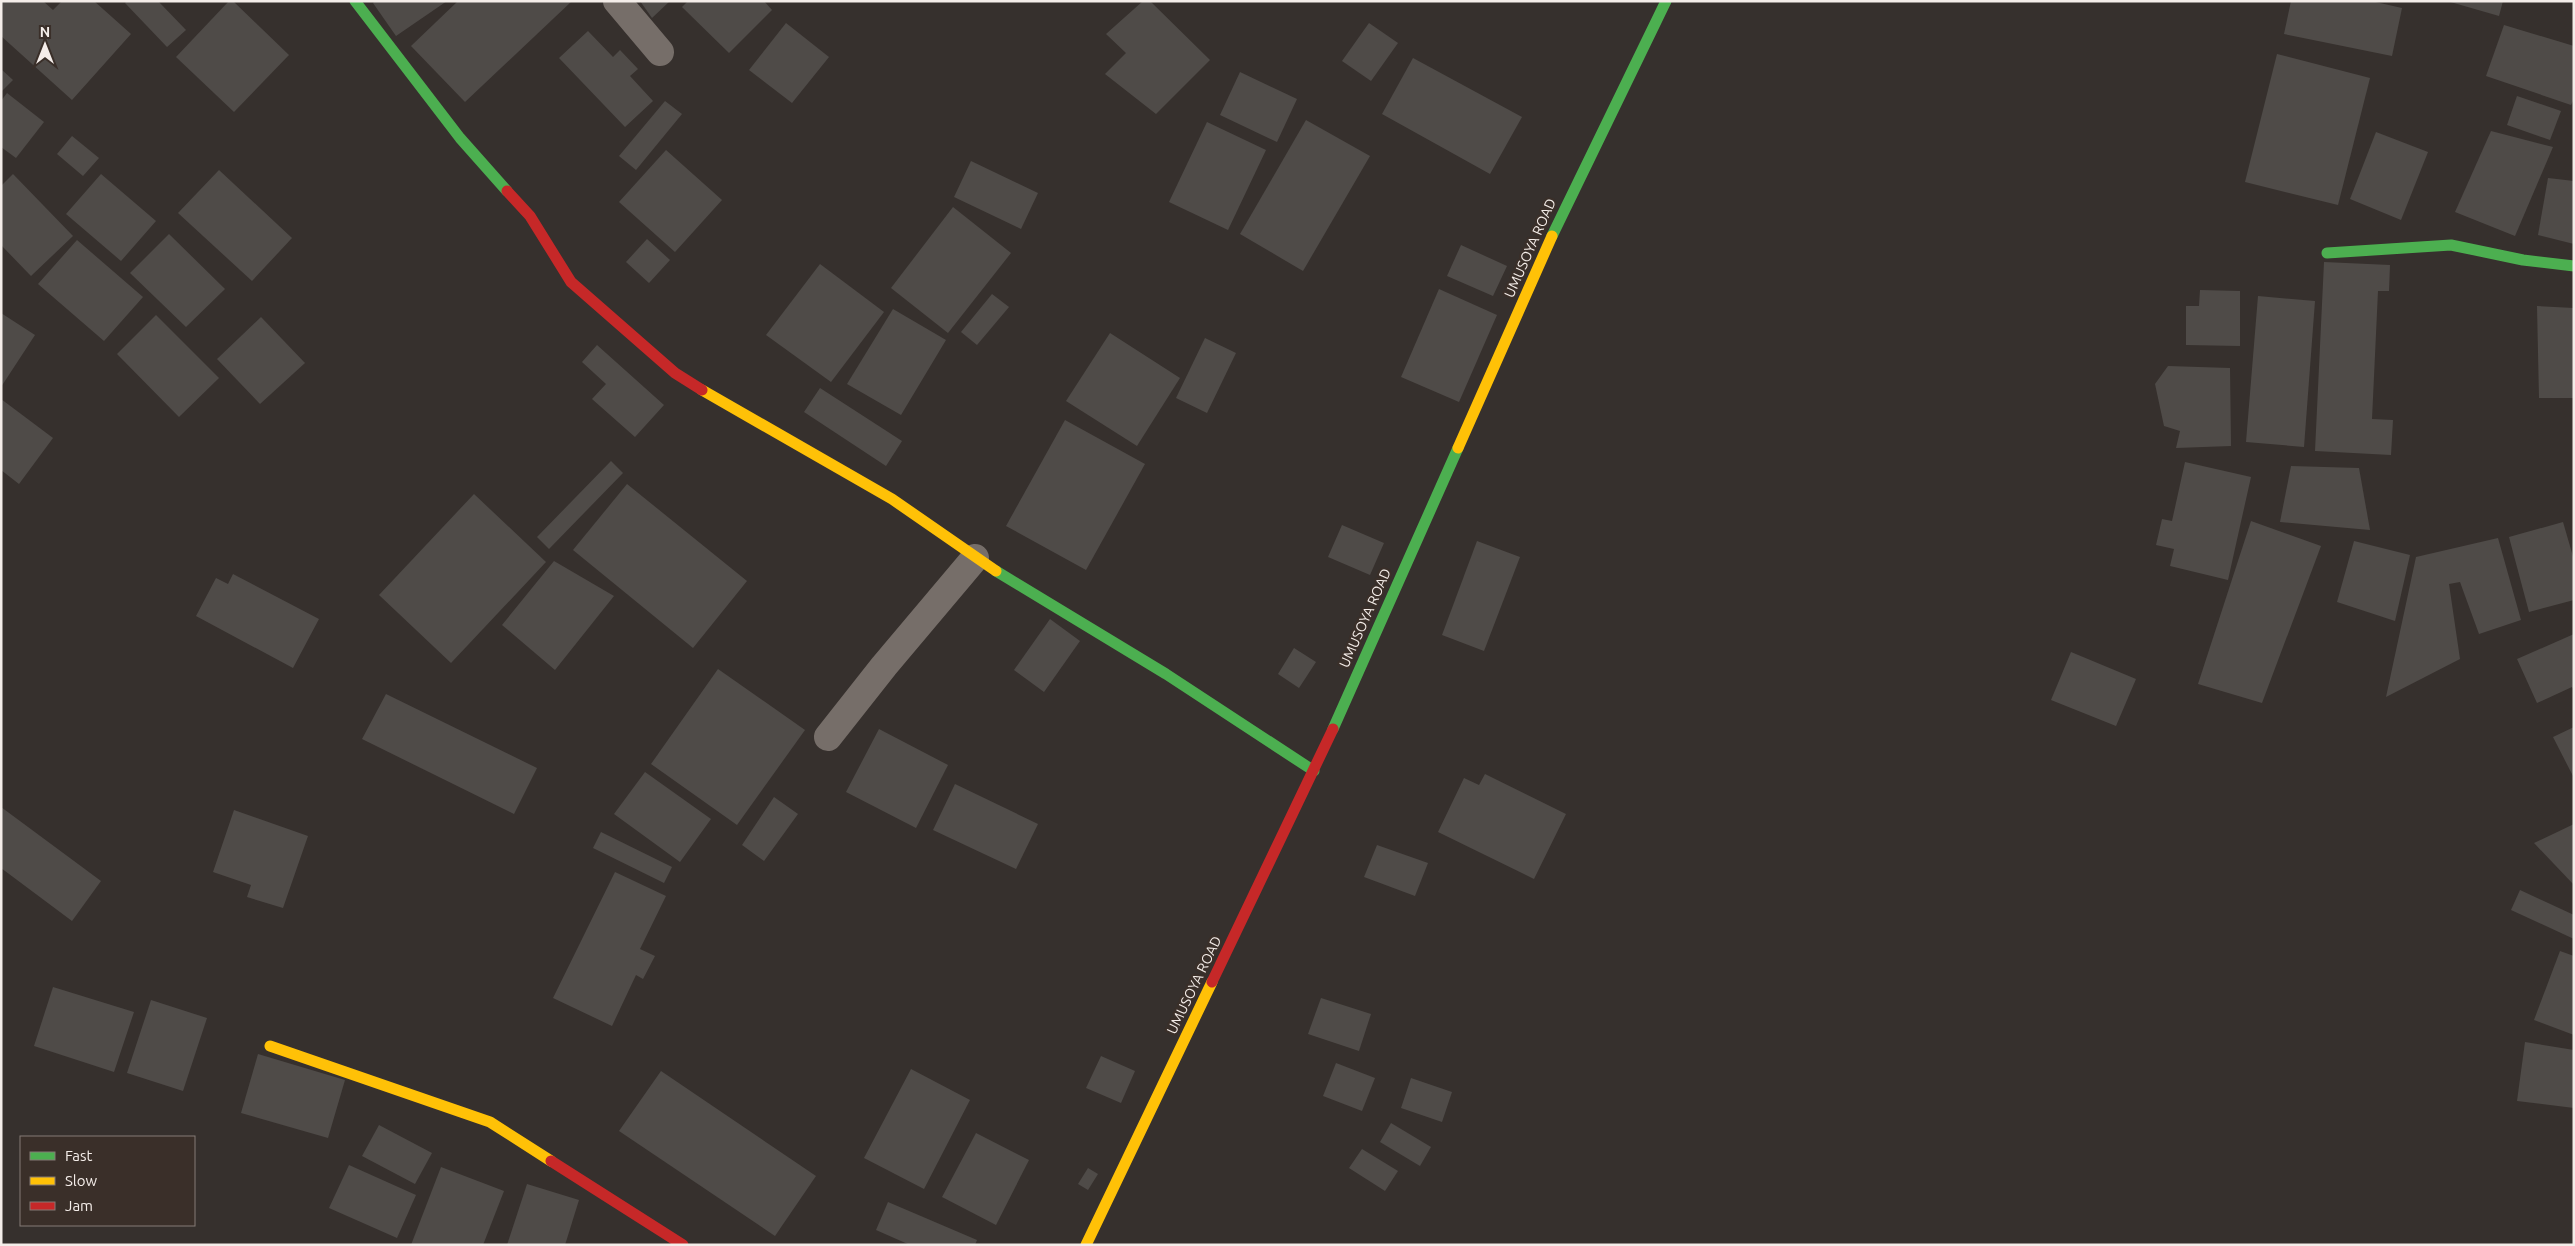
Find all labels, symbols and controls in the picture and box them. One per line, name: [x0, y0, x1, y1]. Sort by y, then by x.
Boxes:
north arrow: [20, 20, 70, 70]
text: N: [40, 24, 50, 40]
street label: UMUSOYA ROAD: [1501, 196, 1559, 300]
street label: UMUSOYA ROAD: [1336, 566, 1394, 670]
street label: UMUSOYA ROAD: [1163, 933, 1225, 1037]
legend: [20, 1136, 195, 1226]
text: Fast: [65, 1147, 93, 1164]
text: Slow: [65, 1172, 98, 1189]
text: Jam: [65, 1197, 93, 1214]

